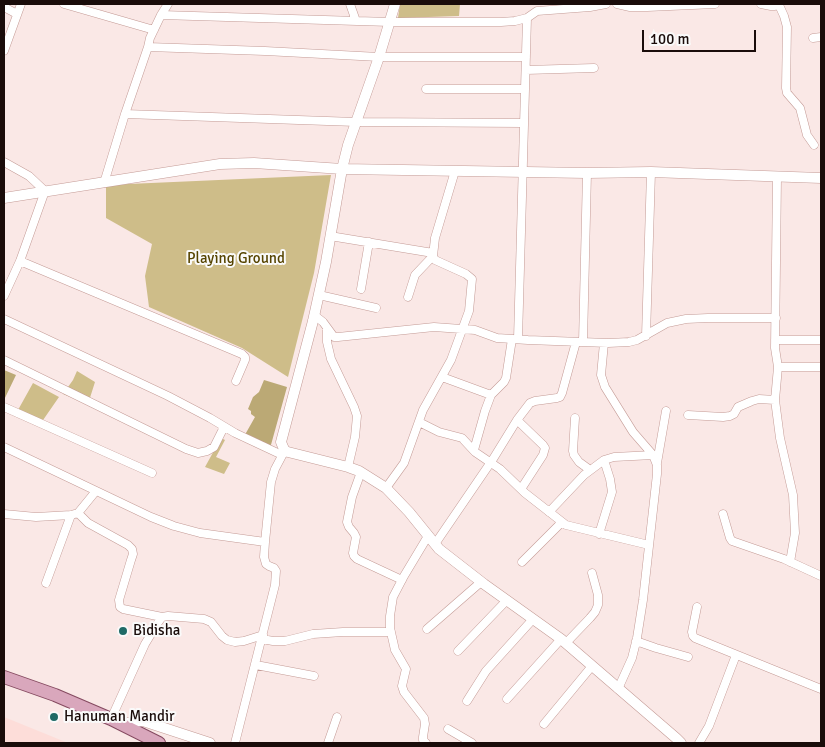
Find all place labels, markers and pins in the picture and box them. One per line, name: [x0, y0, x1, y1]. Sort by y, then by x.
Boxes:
place label: Bidisha: [133, 622, 180, 640]
marker: Bidisha: [117, 625, 129, 637]
place label: Hanuman Mandir: [64, 708, 175, 726]
marker: Hanuman Mandir: [48, 711, 60, 723]

